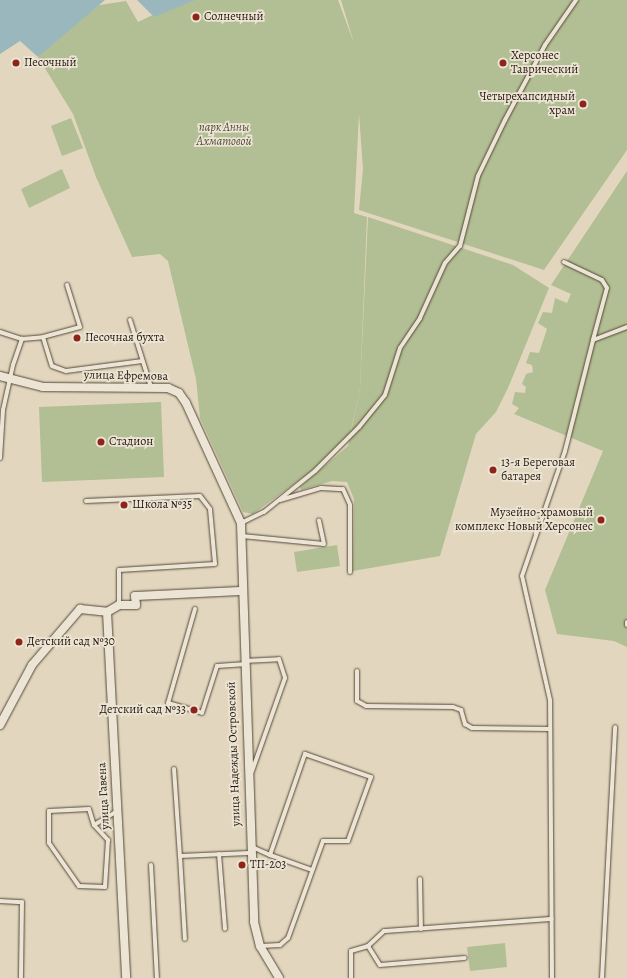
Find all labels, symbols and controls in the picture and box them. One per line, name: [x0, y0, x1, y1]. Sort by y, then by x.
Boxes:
place label: Солнечный: [204, 10, 264, 24]
marker: Солнечный: [191, 12, 201, 22]
place label: Херсонес Таврический: [511, 49, 578, 77]
place label: Песочный: [24, 56, 77, 70]
marker: Песочный: [11, 58, 21, 68]
marker: Херсонес Таврический: [498, 58, 508, 68]
place label: Четырехапсидный храм: [480, 90, 575, 118]
marker: Четырехапсидный храм: [578, 99, 588, 109]
park label: парк Анны Ахматовой: [197, 121, 251, 149]
place label: Песочная бухта: [85, 331, 165, 345]
marker: Песочная бухта: [72, 333, 82, 343]
street label: улица Ефремова: [84, 368, 168, 384]
place label: Стадион: [109, 435, 153, 449]
marker: Стадион: [96, 437, 106, 447]
place label: 13-я Береговая батарея: [501, 456, 575, 484]
marker: 13-я Береговая батарея: [488, 465, 498, 475]
place label: Школа №35: [132, 498, 192, 512]
marker: Школа №35: [119, 500, 129, 510]
place label: Музейно-храмовый комплекс Новый Херсонес: [455, 506, 593, 534]
marker: Музейно-храмовый комплекс Новый Херсонес: [596, 515, 606, 525]
place label: Детский сад №30: [27, 635, 115, 649]
marker: Детский сад №30: [14, 637, 24, 647]
street label: улица Надежды Островской: [224, 681, 244, 827]
place label: Детский сад №33: [99, 703, 186, 717]
marker: Детский сад №33: [189, 705, 199, 715]
street label: улица Гавена: [95, 762, 113, 830]
place label: ТП-203: [250, 858, 286, 872]
marker: ТП-203: [237, 860, 247, 870]

